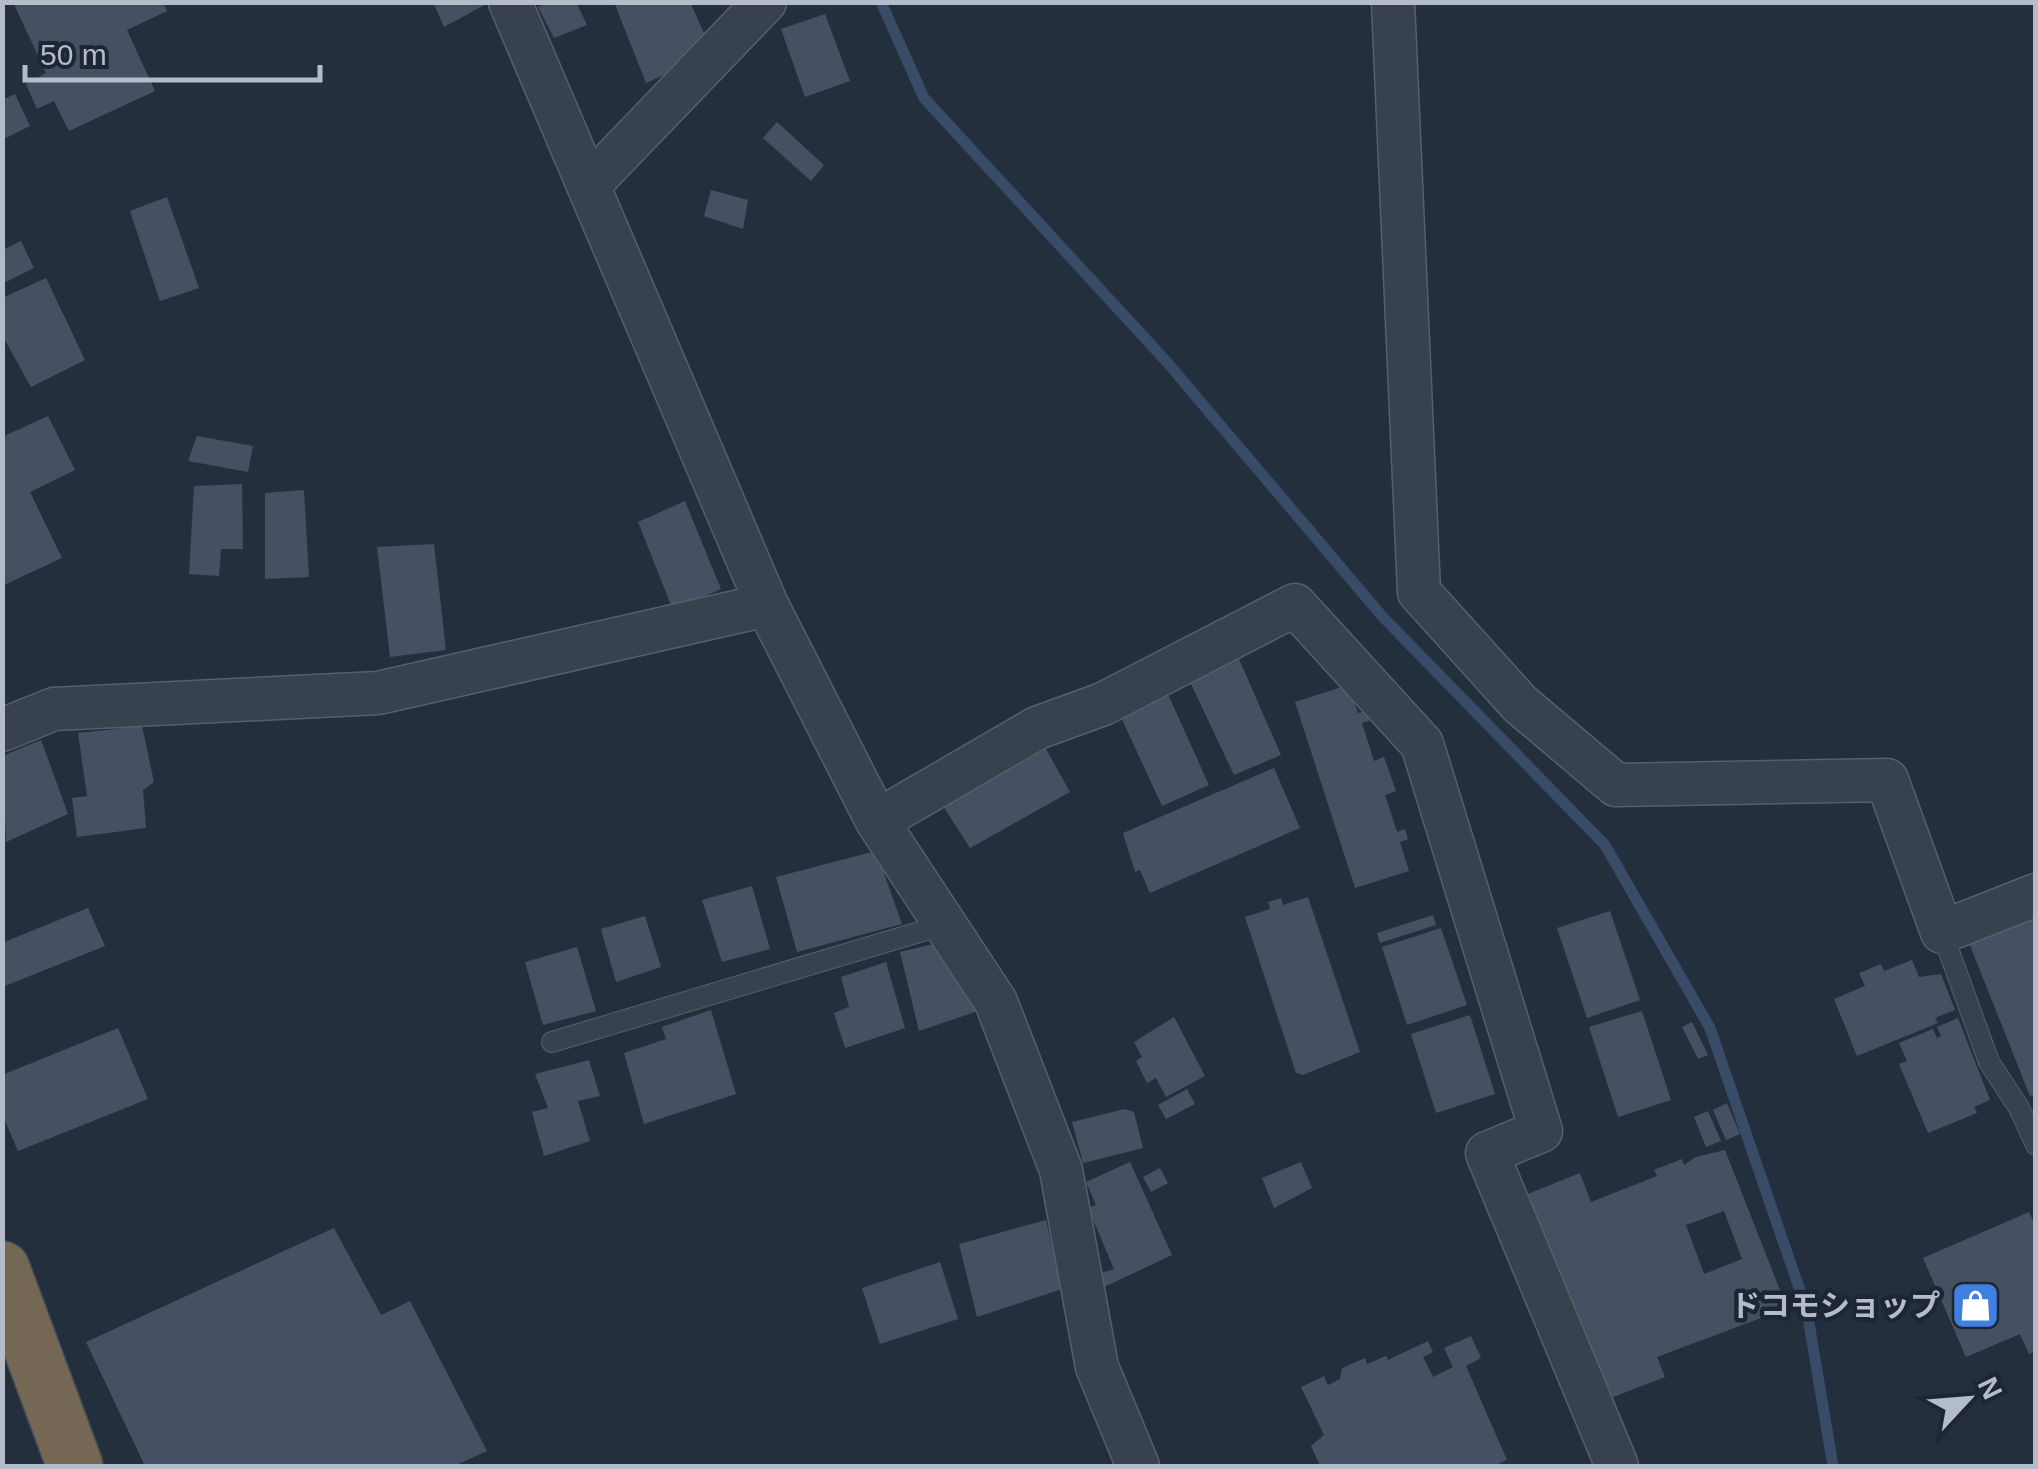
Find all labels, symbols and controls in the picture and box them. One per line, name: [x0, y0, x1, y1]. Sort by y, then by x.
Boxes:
scale bar: [25, 20, 320, 82]
text: 50 m: [40, 38, 107, 71]
shop icon: ドコモショップ: [1949, 1280, 2001, 1332]
place label: ドコモショップ: [1730, 1289, 1940, 1322]
north arrow: [1918, 1349, 2018, 1449]
text: N: [1972, 1372, 2008, 1404]

